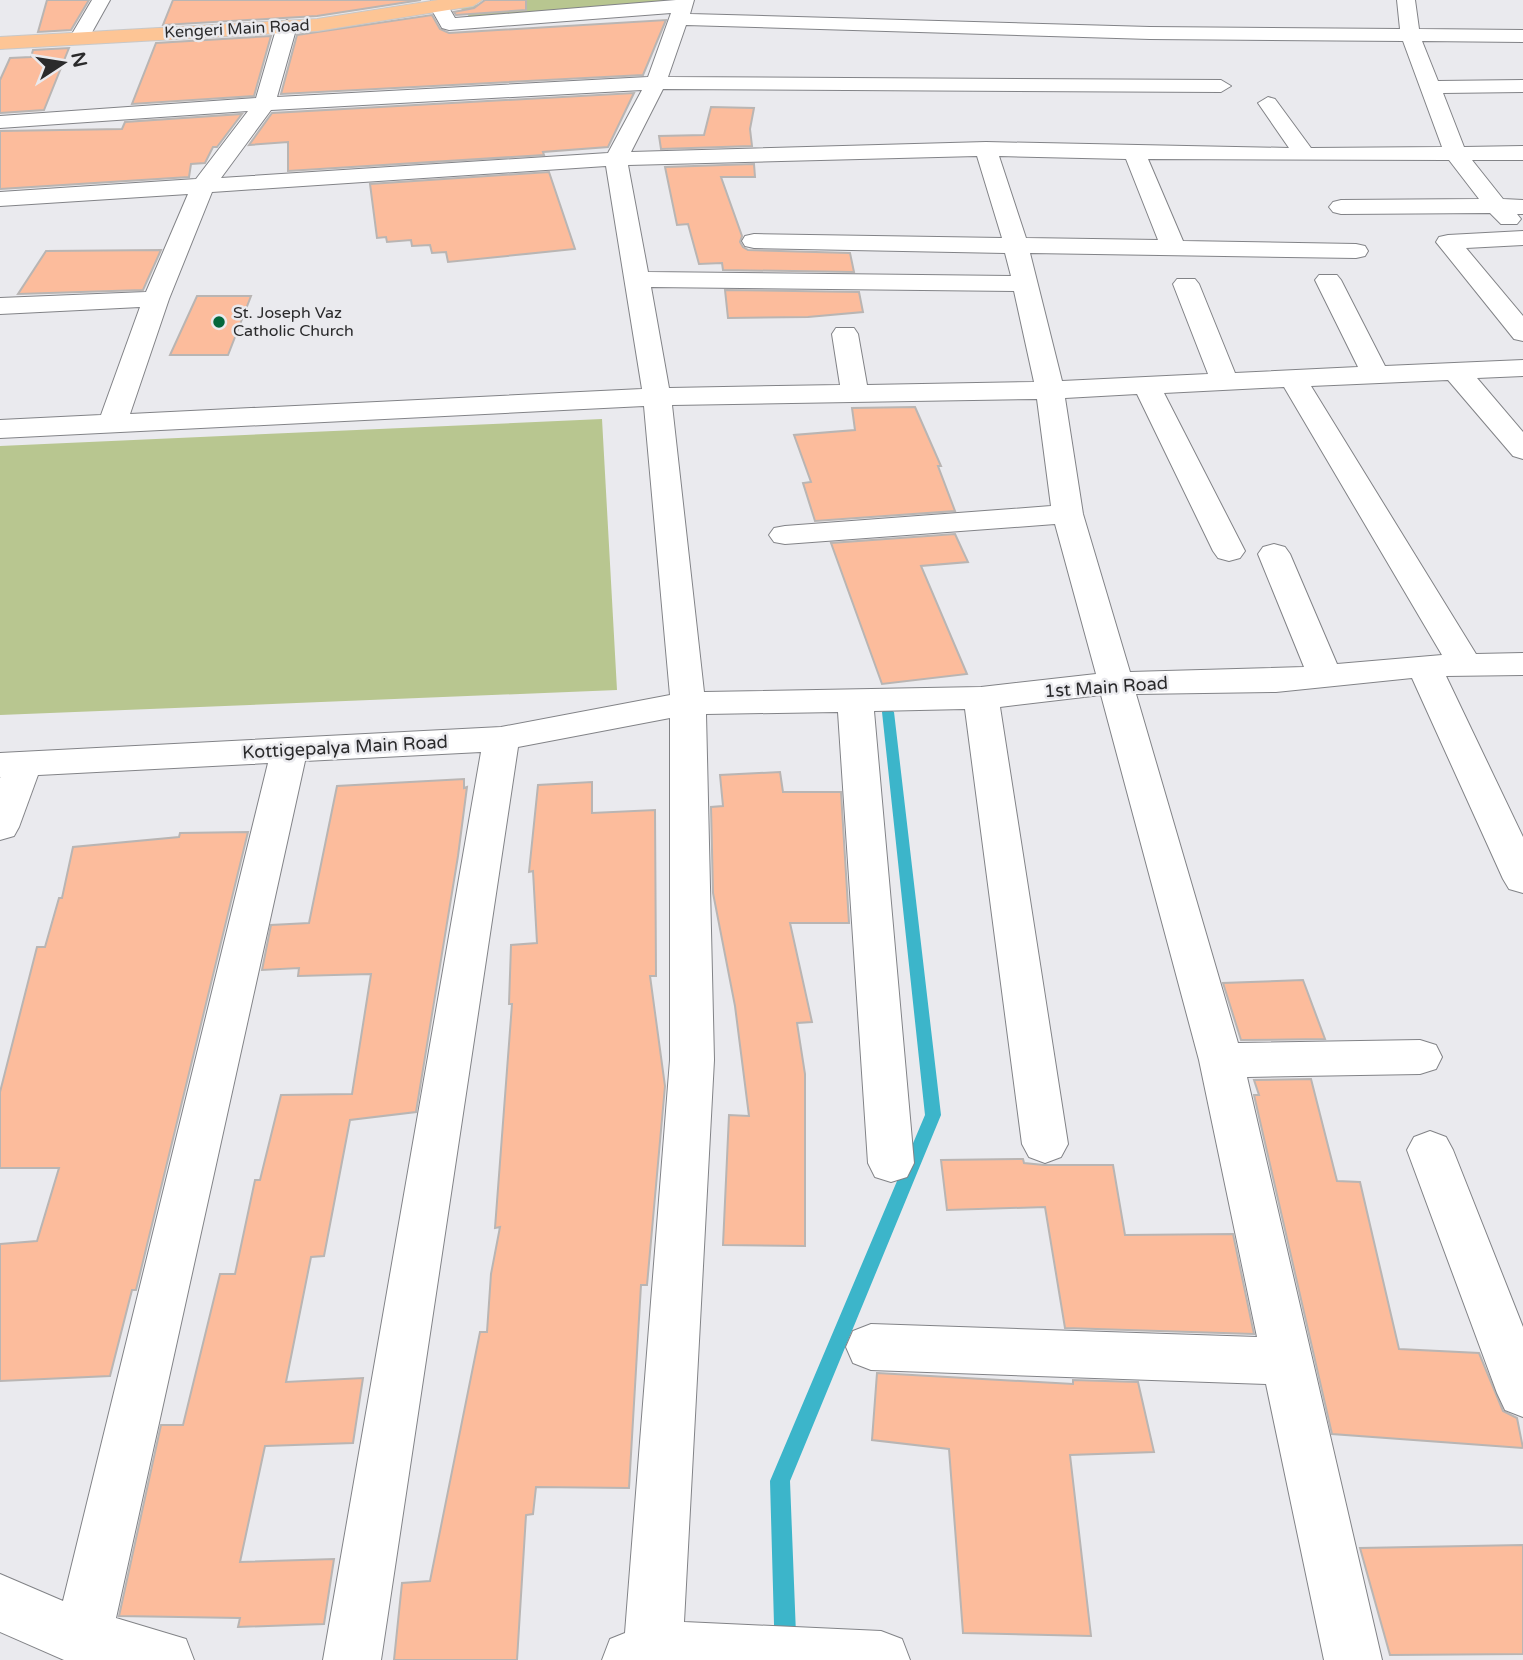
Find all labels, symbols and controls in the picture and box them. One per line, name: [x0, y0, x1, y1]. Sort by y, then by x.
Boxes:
street label: Kengeri Main Road: [164, 15, 310, 43]
north arrow: [28, 28, 98, 98]
text: N: [66, 50, 91, 69]
place label: St. Joseph Vaz Catholic Church: [233, 303, 354, 341]
marker: St. Joseph Vaz Catholic Church: [211, 314, 227, 330]
street label: 1st Main Road: [1043, 672, 1169, 702]
street label: Kottigepalya Main Road: [242, 731, 448, 763]

